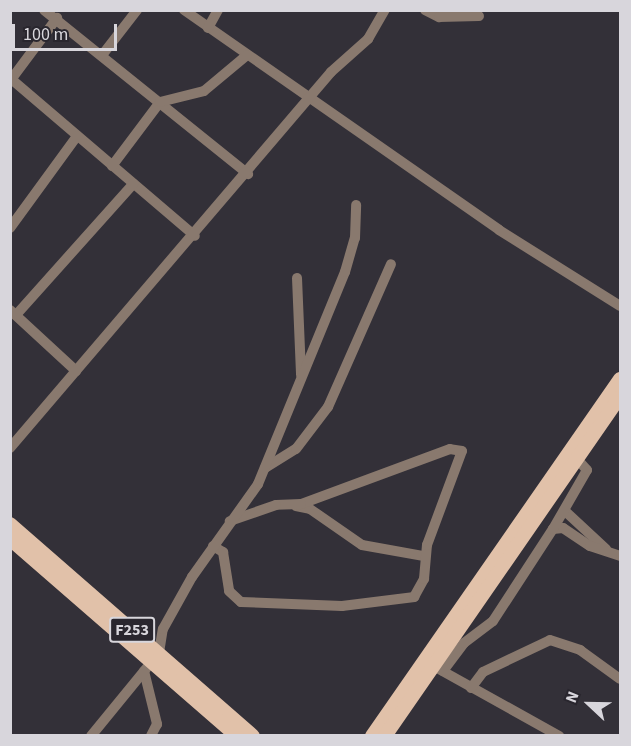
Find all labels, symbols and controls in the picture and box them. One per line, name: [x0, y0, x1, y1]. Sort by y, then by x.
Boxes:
scale bar: [15, 12, 120, 50]
text: 100 m: [23, 22, 68, 47]
road number: F253: [108, 617, 156, 643]
north arrow: [559, 674, 619, 734]
text: N: [560, 688, 584, 706]

